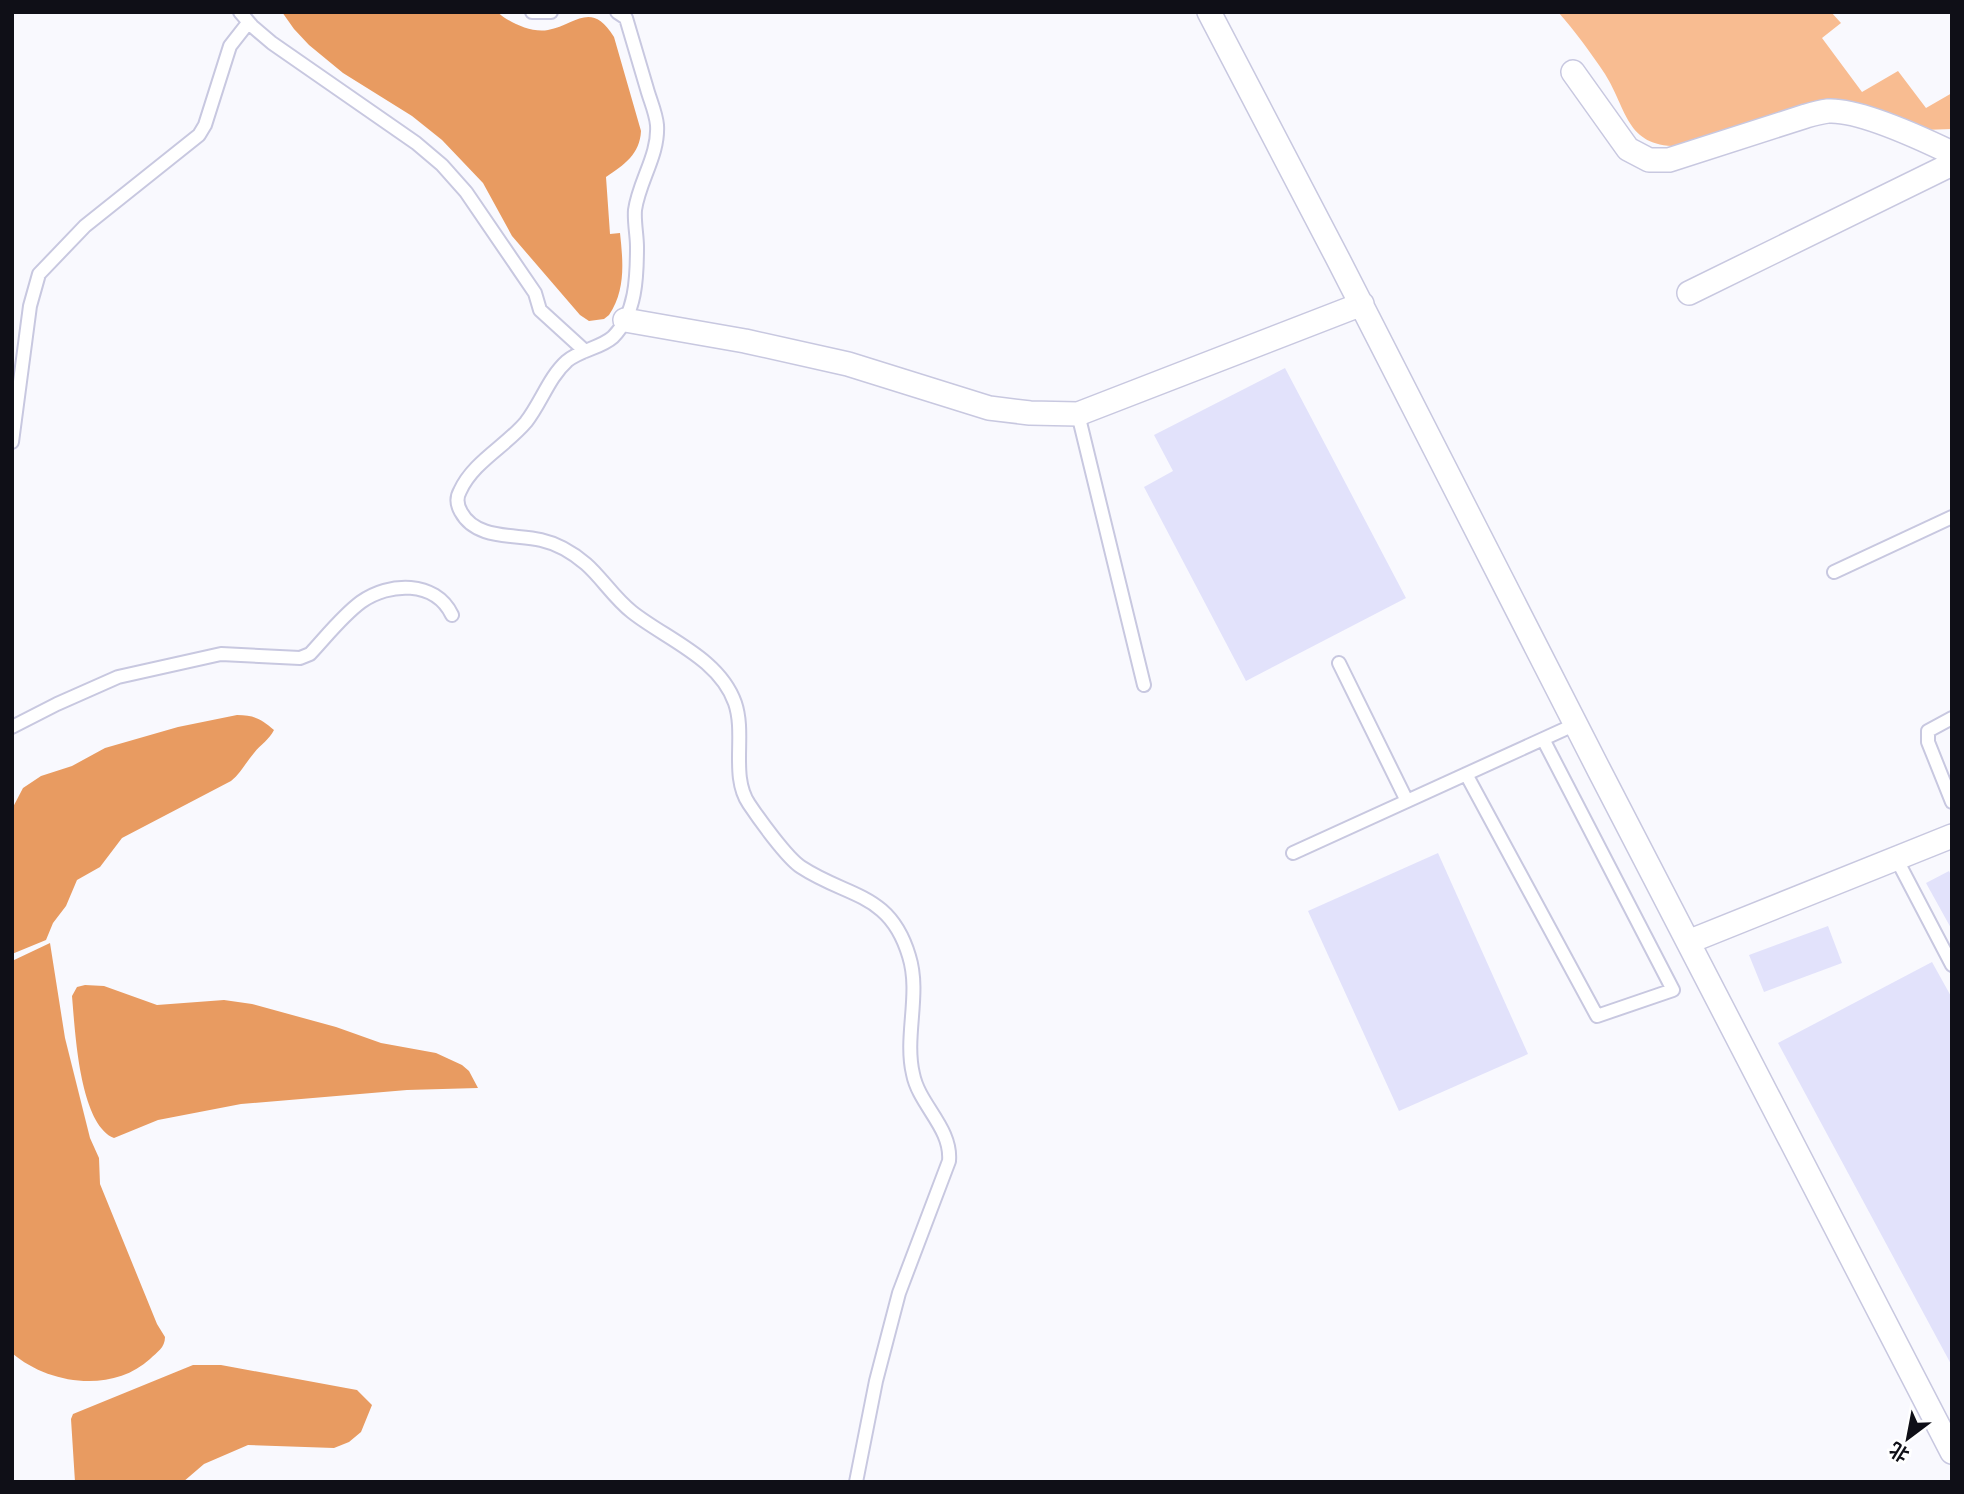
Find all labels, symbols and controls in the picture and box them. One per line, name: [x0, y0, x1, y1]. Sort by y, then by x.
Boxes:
north arrow: [1873, 1403, 1943, 1473]
text: 北: [1885, 1438, 1913, 1467]

